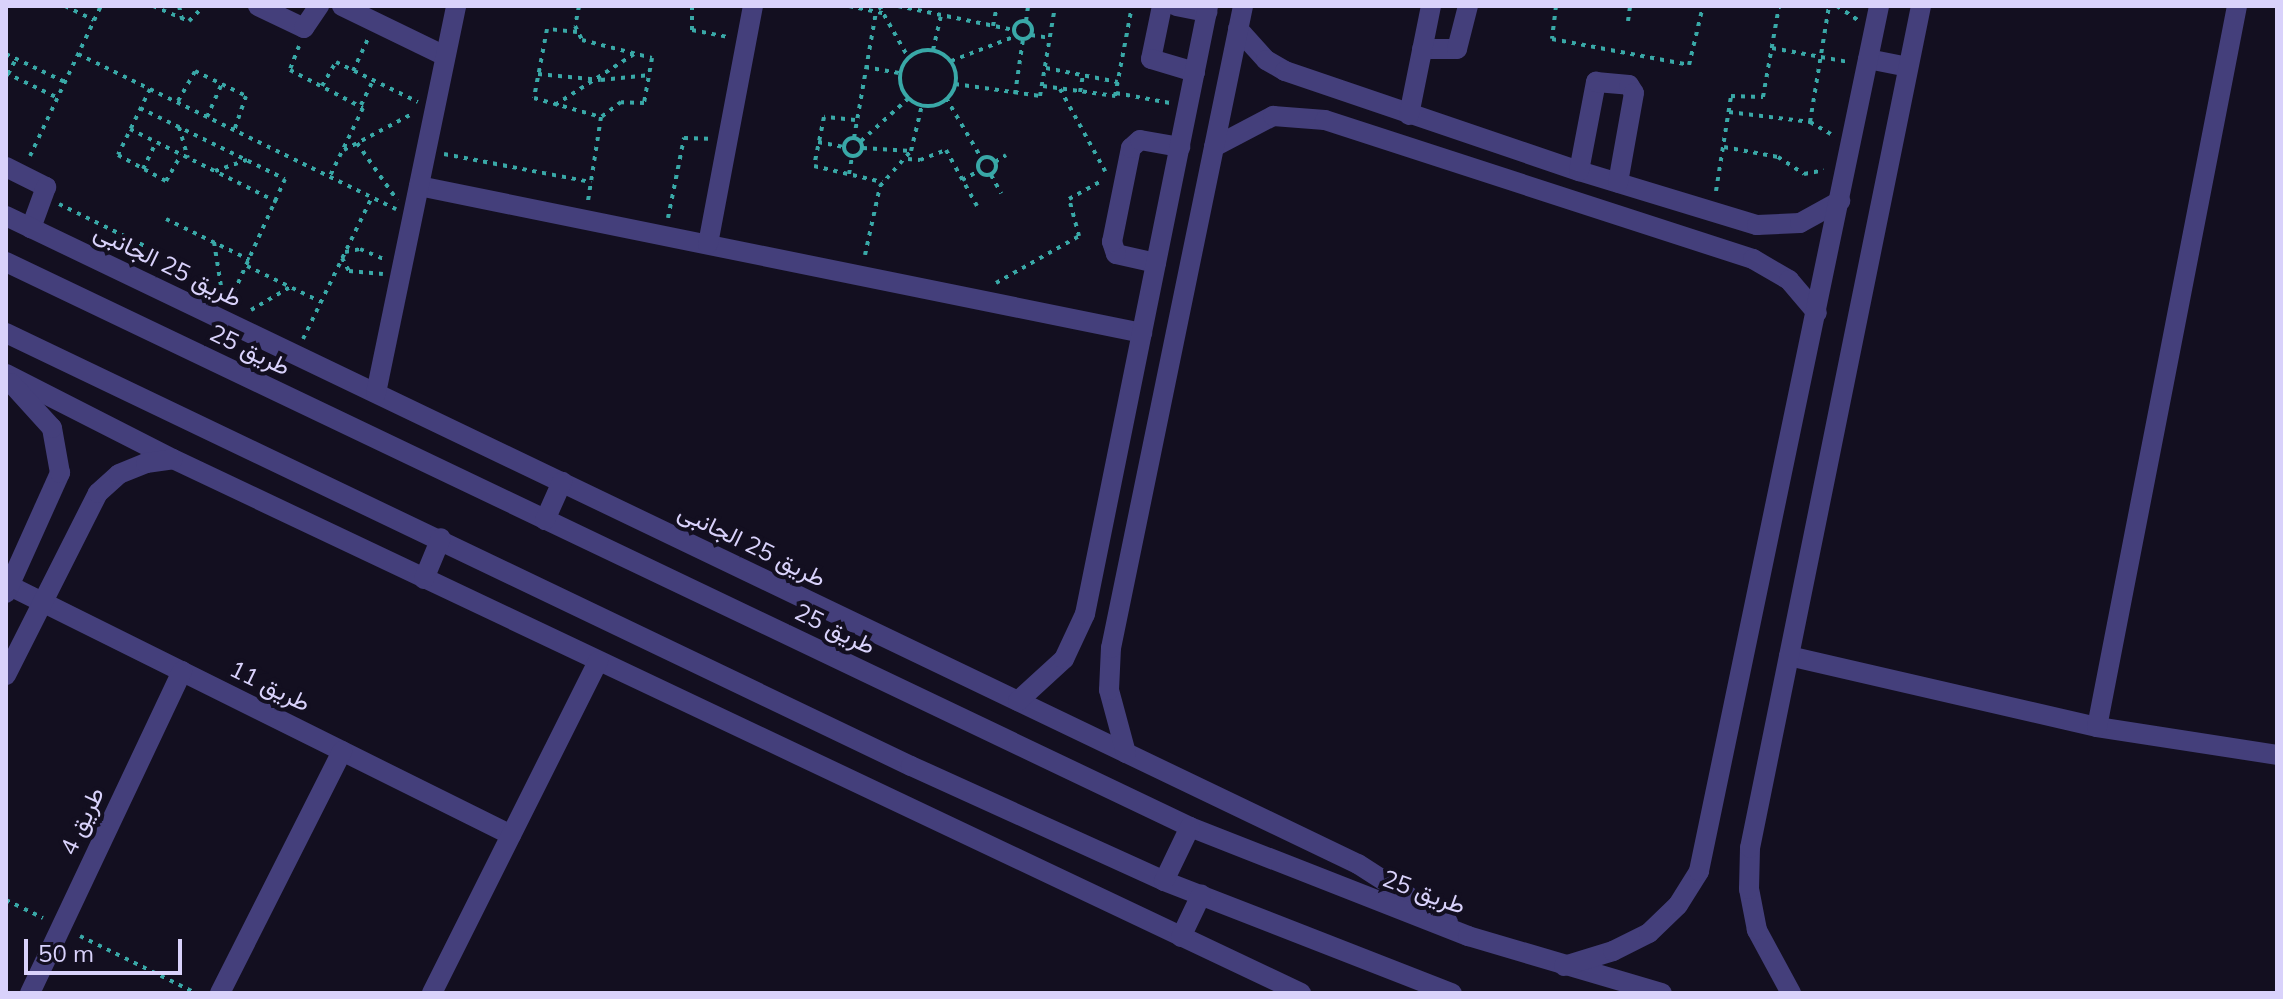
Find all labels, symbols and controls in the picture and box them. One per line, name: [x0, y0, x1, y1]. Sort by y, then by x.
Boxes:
street label: طريق 25 الجانبى: [90, 217, 246, 313]
street label: طريق 25: [205, 318, 295, 382]
street label: طريق 25 الجانبى: [674, 497, 830, 593]
street label: طريق 25: [790, 597, 880, 661]
street label: طريق 11: [225, 654, 315, 718]
street label: طريق 4: [54, 782, 110, 860]
street label: طريق 25: [1379, 864, 1469, 920]
scale bar: [28, 923, 186, 973]
text: 50 m: [38, 938, 94, 968]

